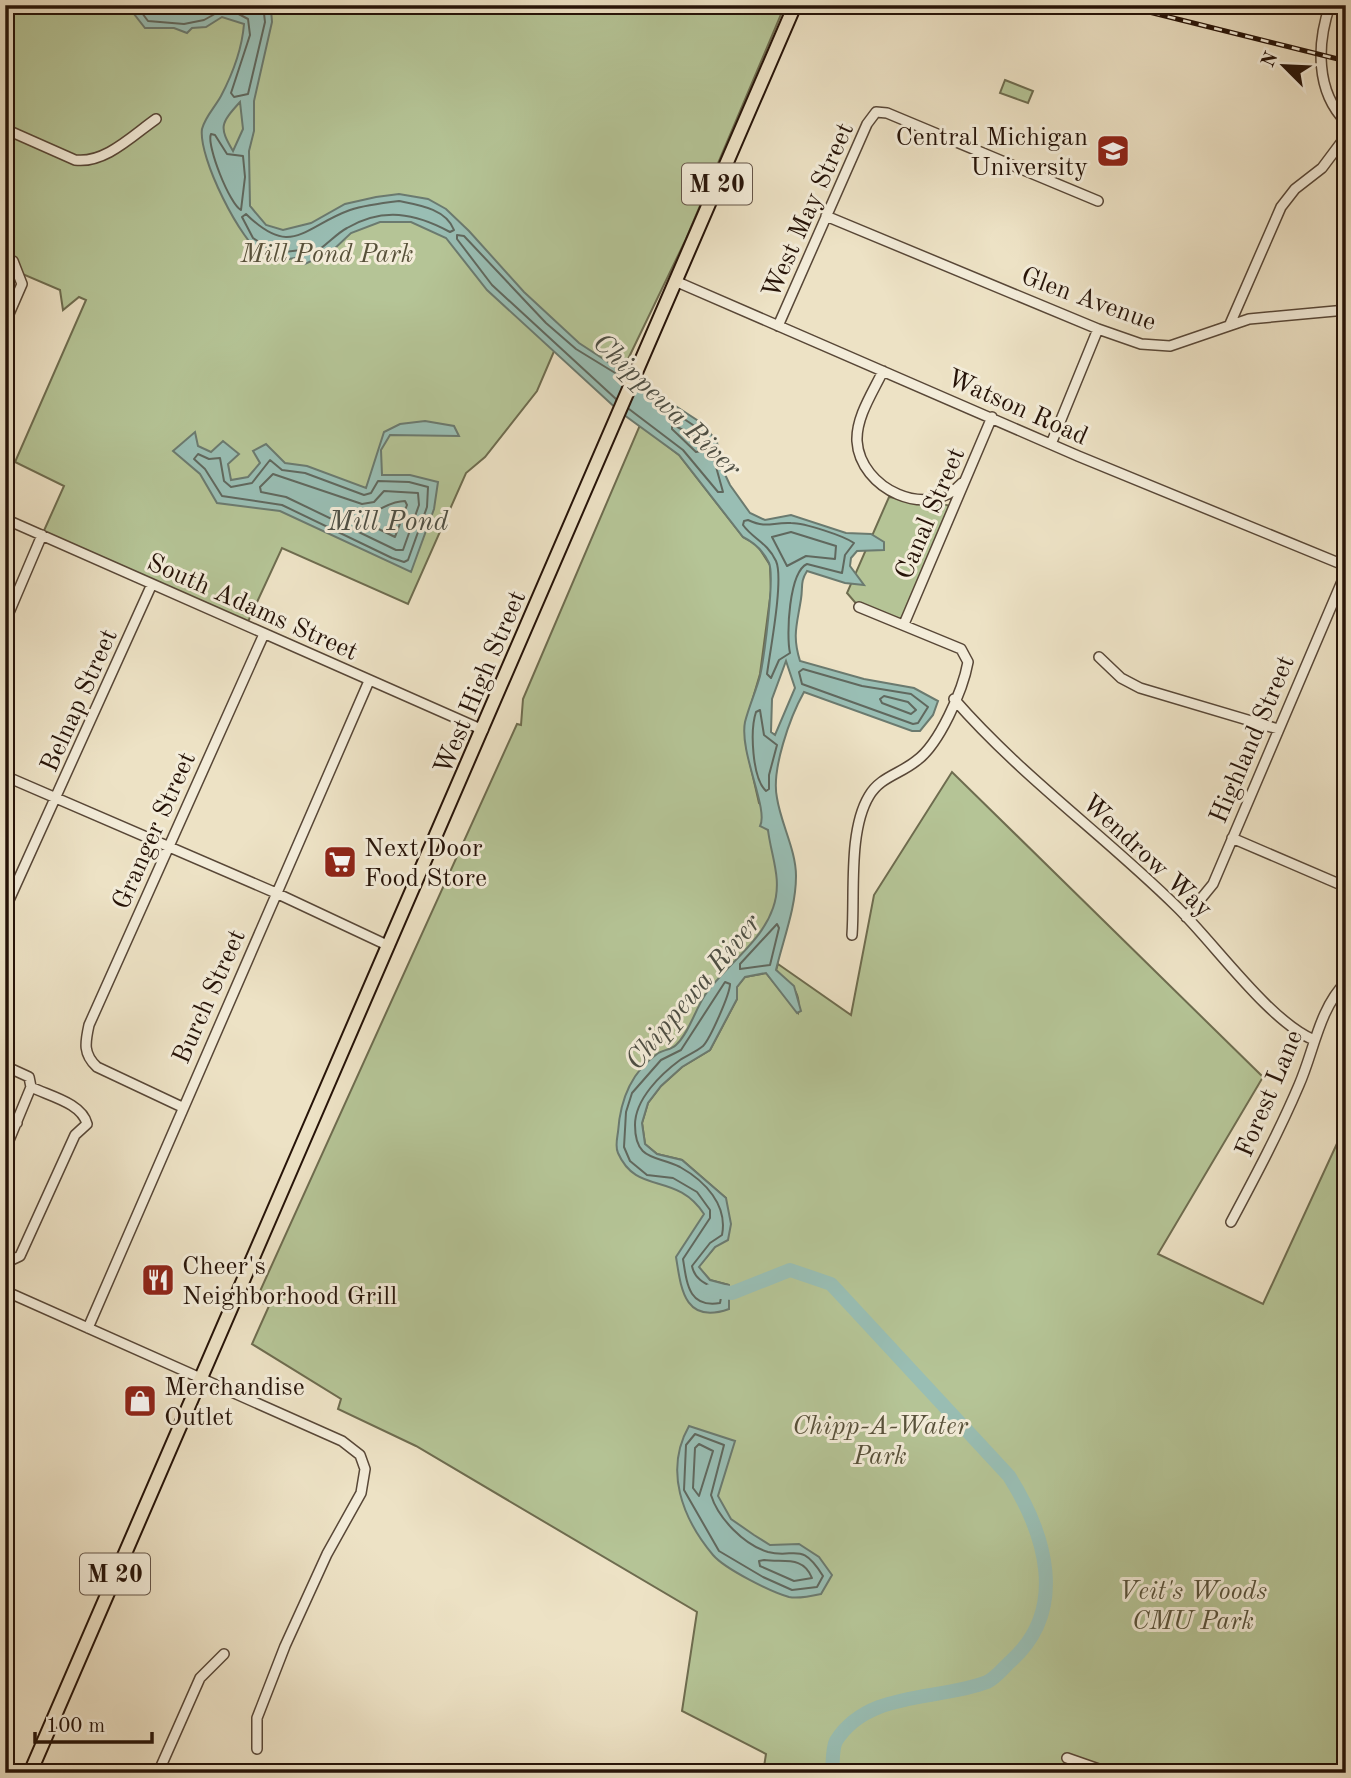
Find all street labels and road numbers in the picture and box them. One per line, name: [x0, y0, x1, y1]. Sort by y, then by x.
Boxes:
street label: West May Street: [758, 119, 859, 302]
road number: M 20: [682, 164, 752, 204]
street label: Glen Avenue: [1017, 263, 1159, 336]
street label: Watson Road: [943, 365, 1091, 450]
street label: Canal Street: [891, 444, 970, 583]
street label: South Adams Street: [143, 550, 362, 666]
street label: West High Street: [430, 587, 531, 778]
street label: Belnap Street: [37, 625, 123, 776]
street label: Highland Street: [1206, 652, 1300, 827]
street label: Granger Street: [109, 748, 201, 913]
street label: Wendrow Way: [1077, 790, 1217, 923]
street label: Burch Street: [169, 926, 251, 1068]
street label: Forest Lane: [1231, 1026, 1308, 1161]
road number: M 20: [80, 1554, 150, 1594]

